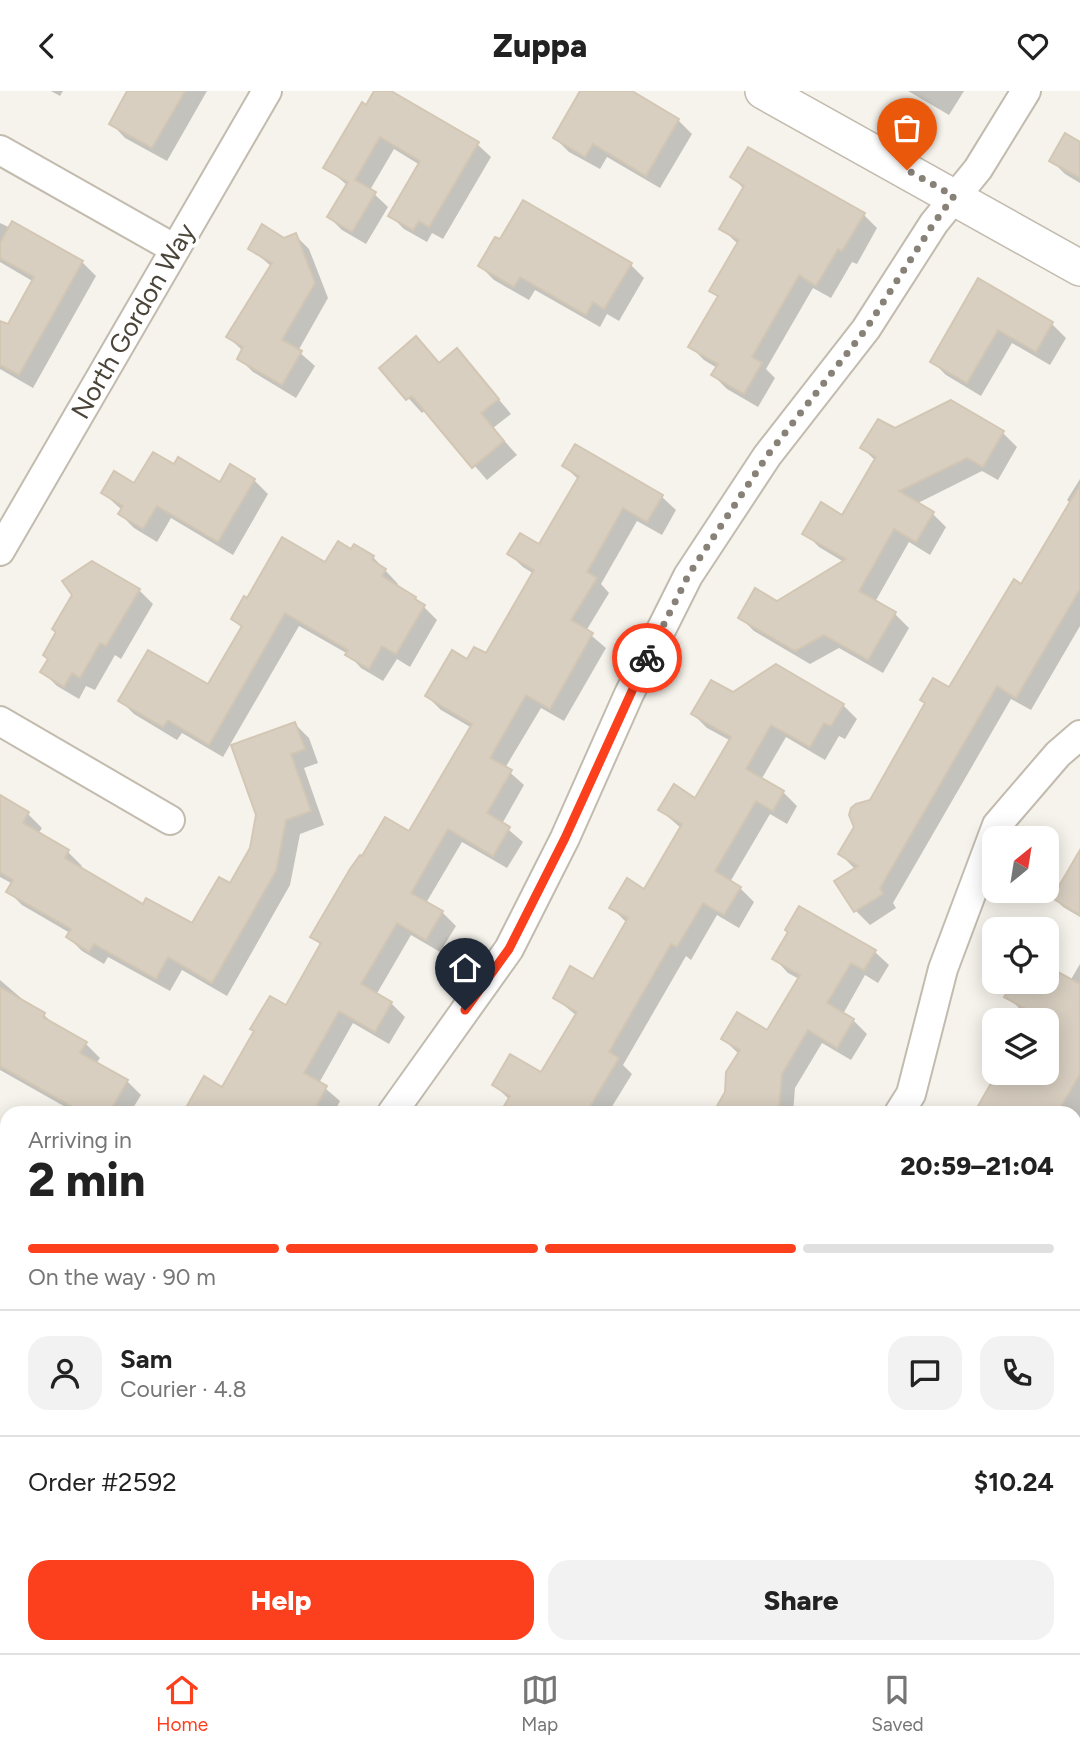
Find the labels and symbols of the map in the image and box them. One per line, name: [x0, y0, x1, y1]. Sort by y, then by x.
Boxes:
pin: [877, 98, 937, 170]
street label: North Gordon Way: [64, 217, 202, 424]
courier: [612, 623, 682, 693]
north arrow: [982, 826, 1059, 903]
pin: [435, 938, 495, 1010]

